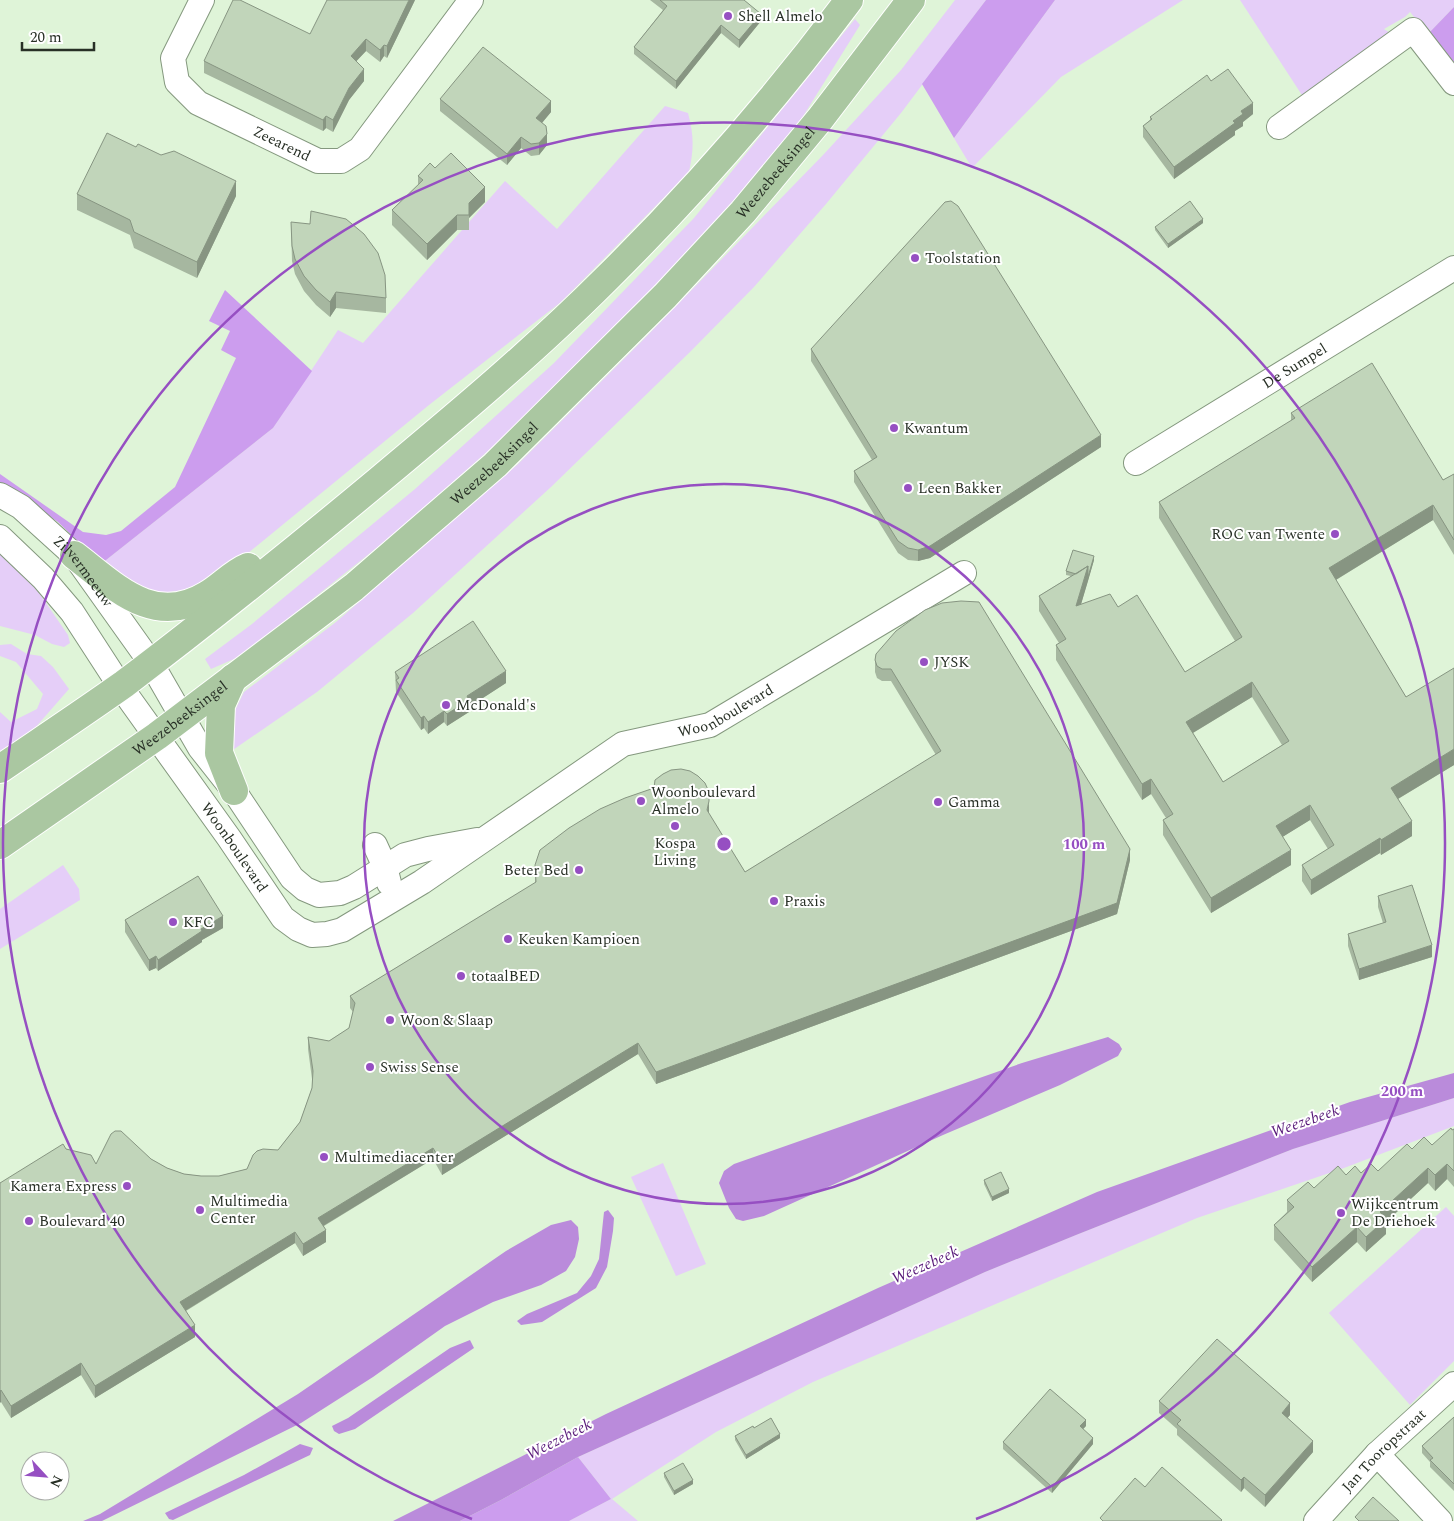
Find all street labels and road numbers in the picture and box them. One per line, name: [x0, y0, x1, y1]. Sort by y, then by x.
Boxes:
street label: Zeearend: [249, 120, 315, 167]
street label: Weezebeeksingel: [730, 121, 821, 224]
street label: De Sumpel: [1258, 337, 1331, 394]
street label: Weezebeeksingel: [445, 416, 544, 511]
street label: Zilvermeeuw: [48, 530, 119, 612]
street label: Weezebeeksingel: [127, 675, 232, 761]
street label: Woonboulevard: [675, 678, 778, 743]
street label: Woonboulevard: [195, 797, 274, 897]
street label: Jan Tooropstraat: [1336, 1403, 1431, 1497]

